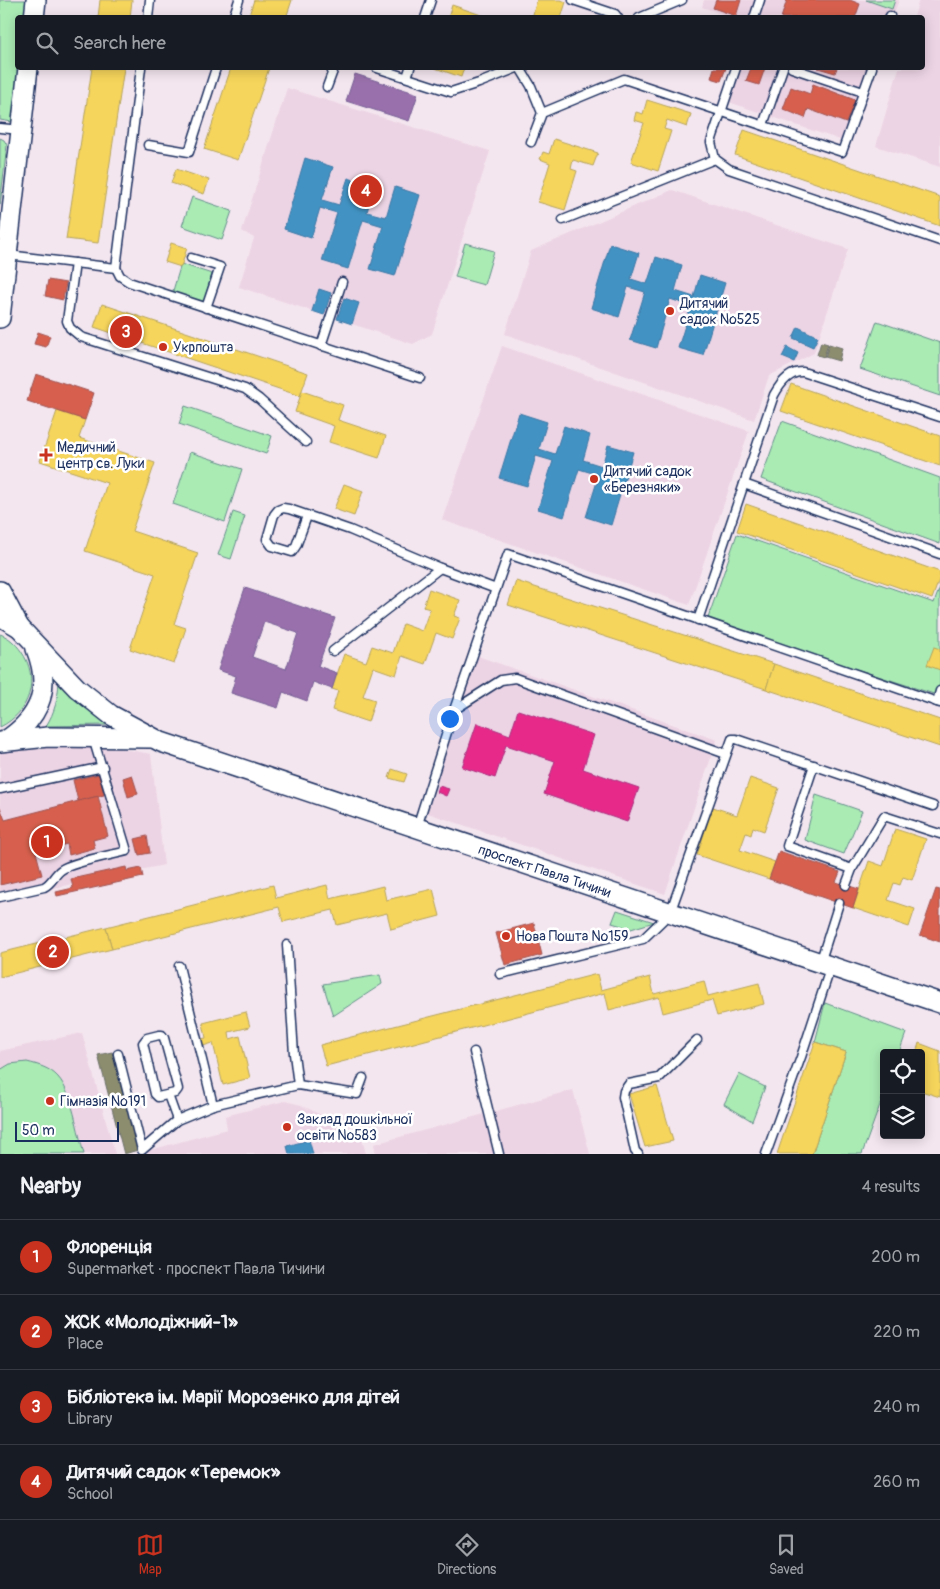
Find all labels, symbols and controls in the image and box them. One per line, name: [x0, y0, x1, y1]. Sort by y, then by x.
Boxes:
search box: [15, 15, 925, 70]
icon: search: [33, 29, 61, 57]
text: Search here: [73, 31, 166, 55]
pin: 4: [350, 172, 382, 210]
place label: Дитячий садок №525: [679, 295, 760, 328]
marker: Дитячий садок №525: [664, 305, 676, 317]
pin: 3: [110, 313, 142, 351]
place label: Укрпошта: [173, 339, 233, 356]
marker: Укрпошта: [157, 341, 169, 353]
place label: Медичний центр св. Луки: [57, 439, 144, 472]
marker: Медичний центр св. Луки: [39, 448, 53, 462]
place label: Дитячий садок «Березняки»: [603, 463, 692, 496]
marker: Дитячий садок «Березняки»: [588, 473, 600, 485]
your location: [437, 706, 463, 732]
pin: 1: [31, 823, 63, 861]
street label: проспект Павла Тичини: [476, 841, 613, 901]
place label: Нова Пошта №159: [516, 928, 628, 945]
marker: Нова Пошта №159: [500, 930, 512, 942]
pin: 2: [37, 933, 69, 971]
map controls: [880, 1049, 925, 1139]
button: locate: [880, 1049, 925, 1094]
place label: Гімназія №191: [60, 1093, 146, 1110]
button: layers: [880, 1094, 925, 1139]
marker: Гімназія №191: [44, 1095, 56, 1107]
place label: Заклад дошкільної освіти №583: [297, 1111, 413, 1144]
scale bar: [15, 1119, 119, 1142]
marker: Заклад дошкільної освіти №583: [281, 1121, 293, 1133]
text: 50 m: [22, 1122, 55, 1139]
text: Nearby: [20, 1173, 81, 1200]
text: 4 results: [862, 1177, 920, 1197]
text: Флоренція: [67, 1235, 152, 1259]
text: 1: [33, 1247, 39, 1267]
text: 200 m: [872, 1247, 920, 1267]
text: Supermarket · проспект Павла Тичини: [67, 1259, 325, 1279]
text: ЖСК «Молодіжний-1»: [67, 1310, 238, 1334]
text: 2: [32, 1322, 40, 1342]
text: 220 m: [874, 1322, 920, 1342]
text: Place: [67, 1334, 103, 1354]
text: Бібліотека ім. Марії Морозенко для дітей: [67, 1385, 400, 1409]
text: 3: [32, 1397, 40, 1417]
text: 240 m: [873, 1397, 920, 1417]
text: Library: [67, 1409, 112, 1429]
text: Дитячий садок «Теремок»: [67, 1460, 280, 1484]
text: 4: [31, 1472, 41, 1492]
text: 260 m: [873, 1472, 920, 1492]
text: School: [67, 1484, 113, 1504]
tab: Map: [136, 1531, 164, 1578]
tab: Directions: [437, 1531, 496, 1578]
tab: Saved: [769, 1531, 804, 1578]

